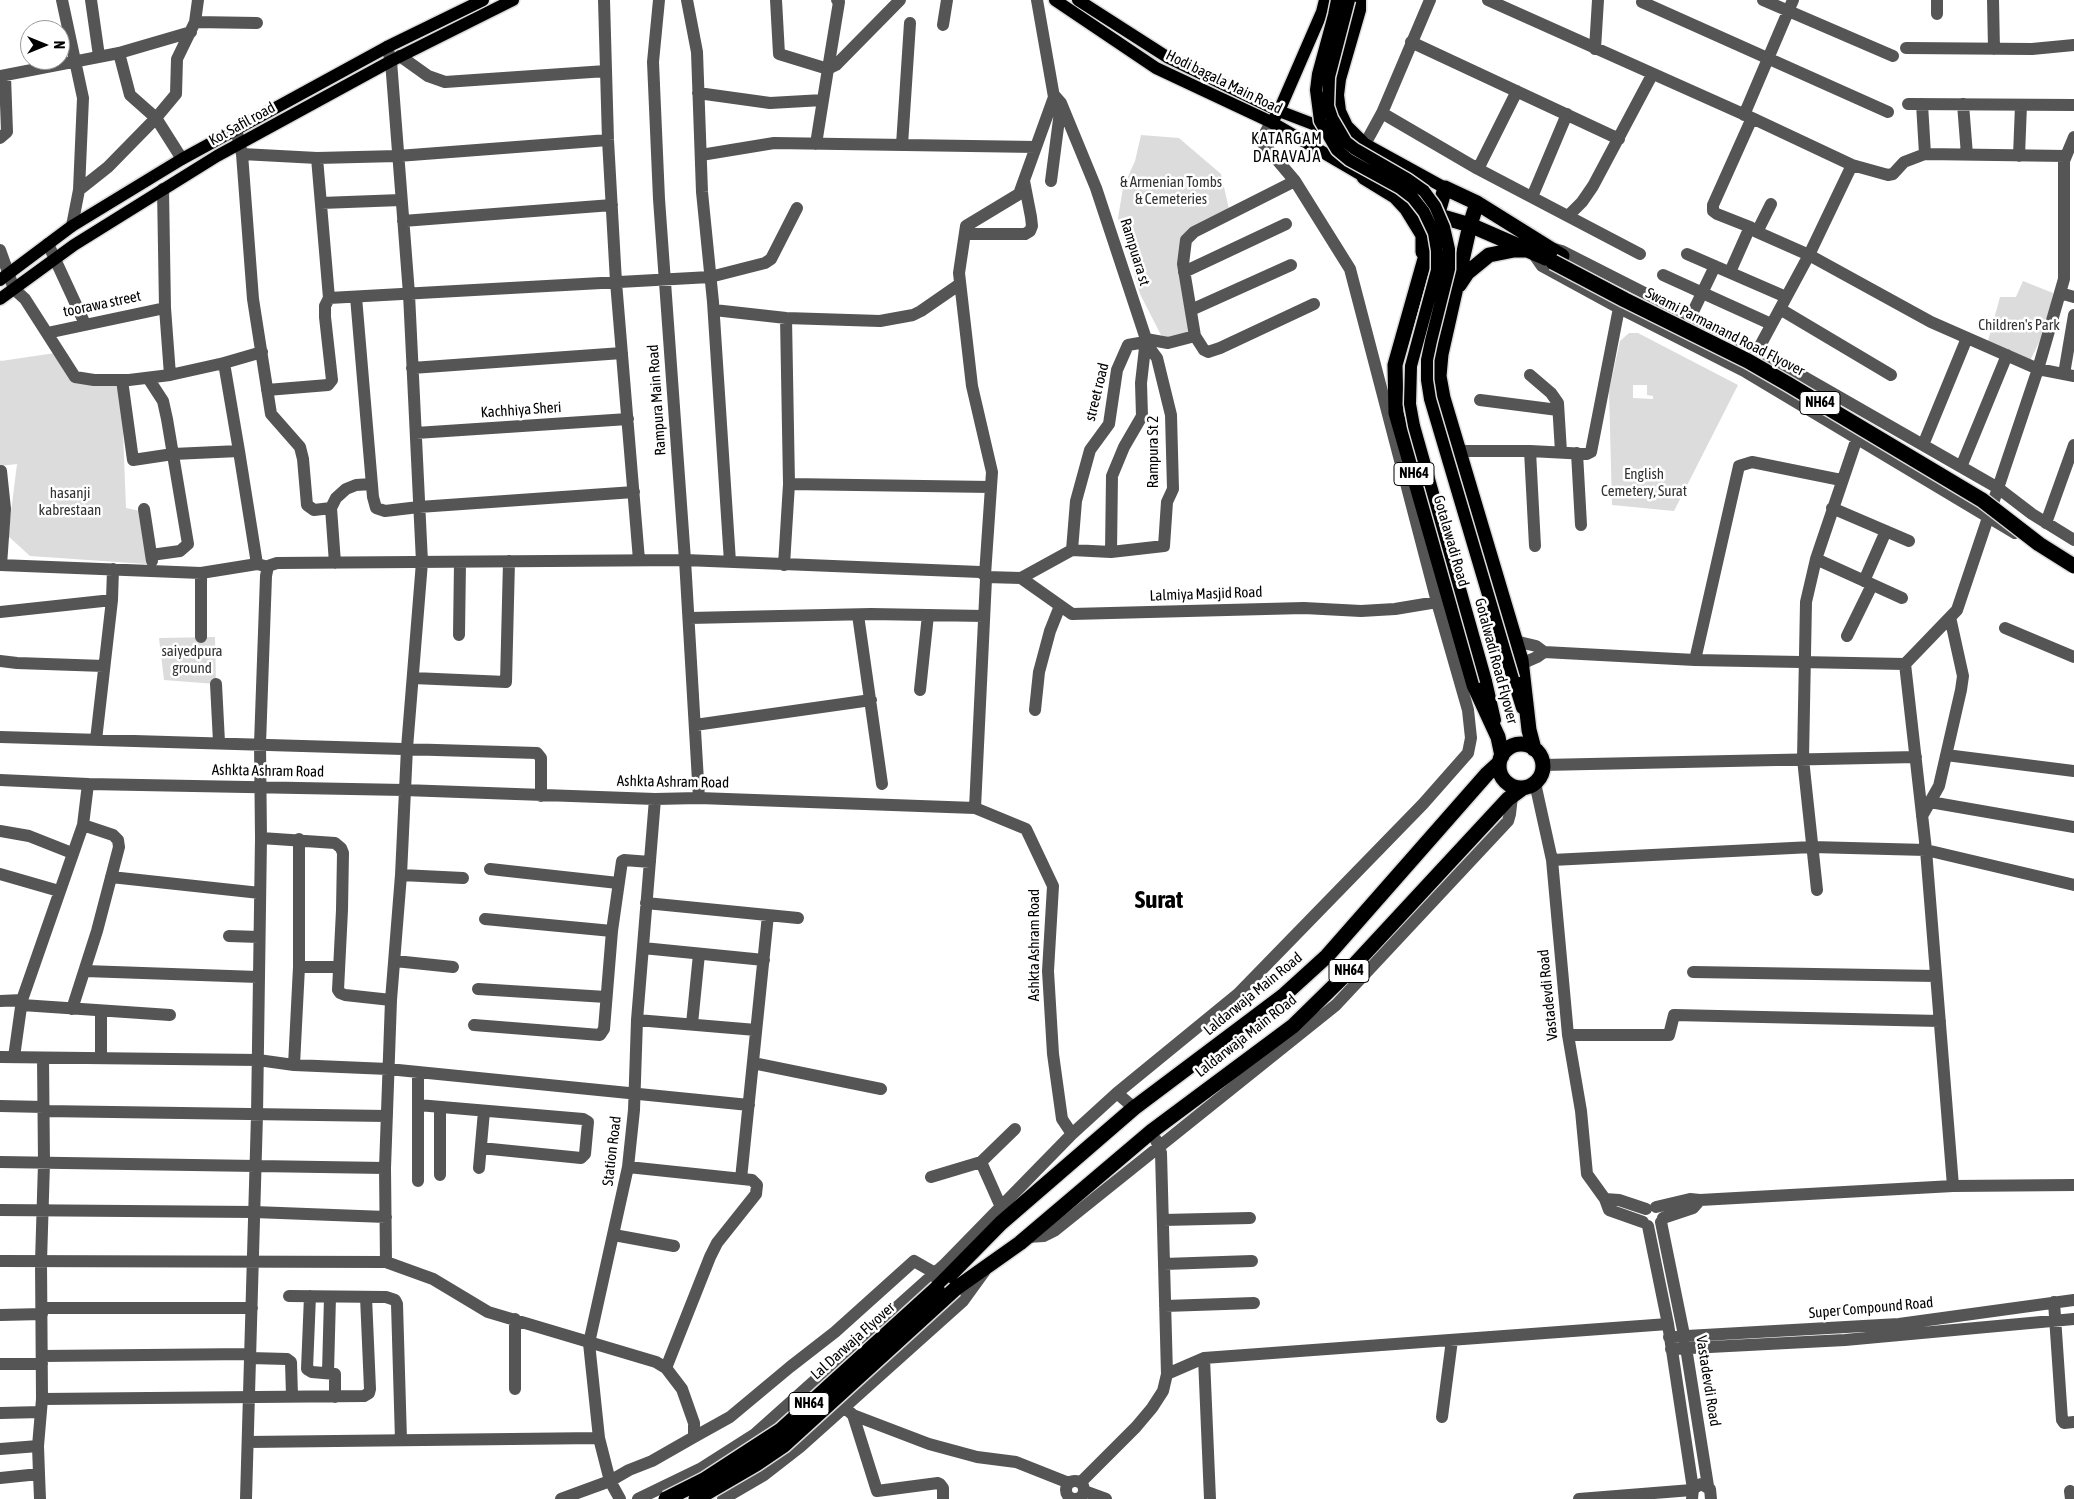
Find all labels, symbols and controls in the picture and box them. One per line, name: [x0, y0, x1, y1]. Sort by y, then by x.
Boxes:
north arrow: [20, 20, 70, 70]
text: N: [51, 41, 67, 49]
street label: Hodi bagala Main Road: [1163, 46, 1285, 118]
street label: Kot Safil road: [206, 98, 278, 150]
district label: KATARGAM DARAVAJA: [1250, 129, 1324, 167]
park label: & Armenian Tombs & Cemeteries: [1120, 173, 1222, 208]
street label: Rampuara st: [1116, 216, 1154, 288]
street label: Swami Parmanand Road Flyover: [1643, 284, 1807, 380]
street label: toorawa street: [61, 287, 143, 321]
park label: Children's Park: [1978, 316, 2060, 334]
street label: Rampura Main Road: [644, 344, 670, 456]
street label: street road: [1081, 361, 1113, 423]
road number: NH64: [1800, 392, 1840, 414]
street label: Kachhiya Sheri: [480, 398, 562, 422]
street label: Rampura St 2: [1144, 416, 1162, 488]
road number: NH64: [1394, 462, 1434, 486]
park label: English Cemetery, Surat: [1601, 465, 1687, 500]
park label: hasanji kabrestaan: [39, 484, 101, 519]
street label: Gotalawadi Road: [1429, 493, 1473, 589]
street label: Lalmiya Masjid Road: [1149, 583, 1263, 605]
street label: Gotalwadi Road Flyover: [1471, 596, 1521, 726]
park label: saiyedpura ground: [161, 642, 223, 677]
street label: Ashkta Ashram Road: [212, 761, 324, 781]
street label: Ashkta Ashram Road: [617, 772, 729, 792]
district label: Surat: [1135, 885, 1183, 915]
street label: Ashkta Ashram Road: [1025, 889, 1043, 1001]
street label: Laldarwaja Main Road: [1200, 949, 1306, 1039]
street label: Vastadevdi Road: [1534, 949, 1562, 1041]
road number: NH64: [1329, 959, 1369, 982]
street label: Laldarwaja Main ROad: [1192, 991, 1300, 1081]
street label: Station Road: [599, 1115, 625, 1187]
street label: Super Compound Road: [1808, 1294, 1934, 1322]
street label: Lal Darwaja Flyover: [807, 1299, 899, 1383]
street label: Vastadevdi Road: [1692, 1334, 1724, 1428]
road number: NH64: [789, 1392, 829, 1416]

